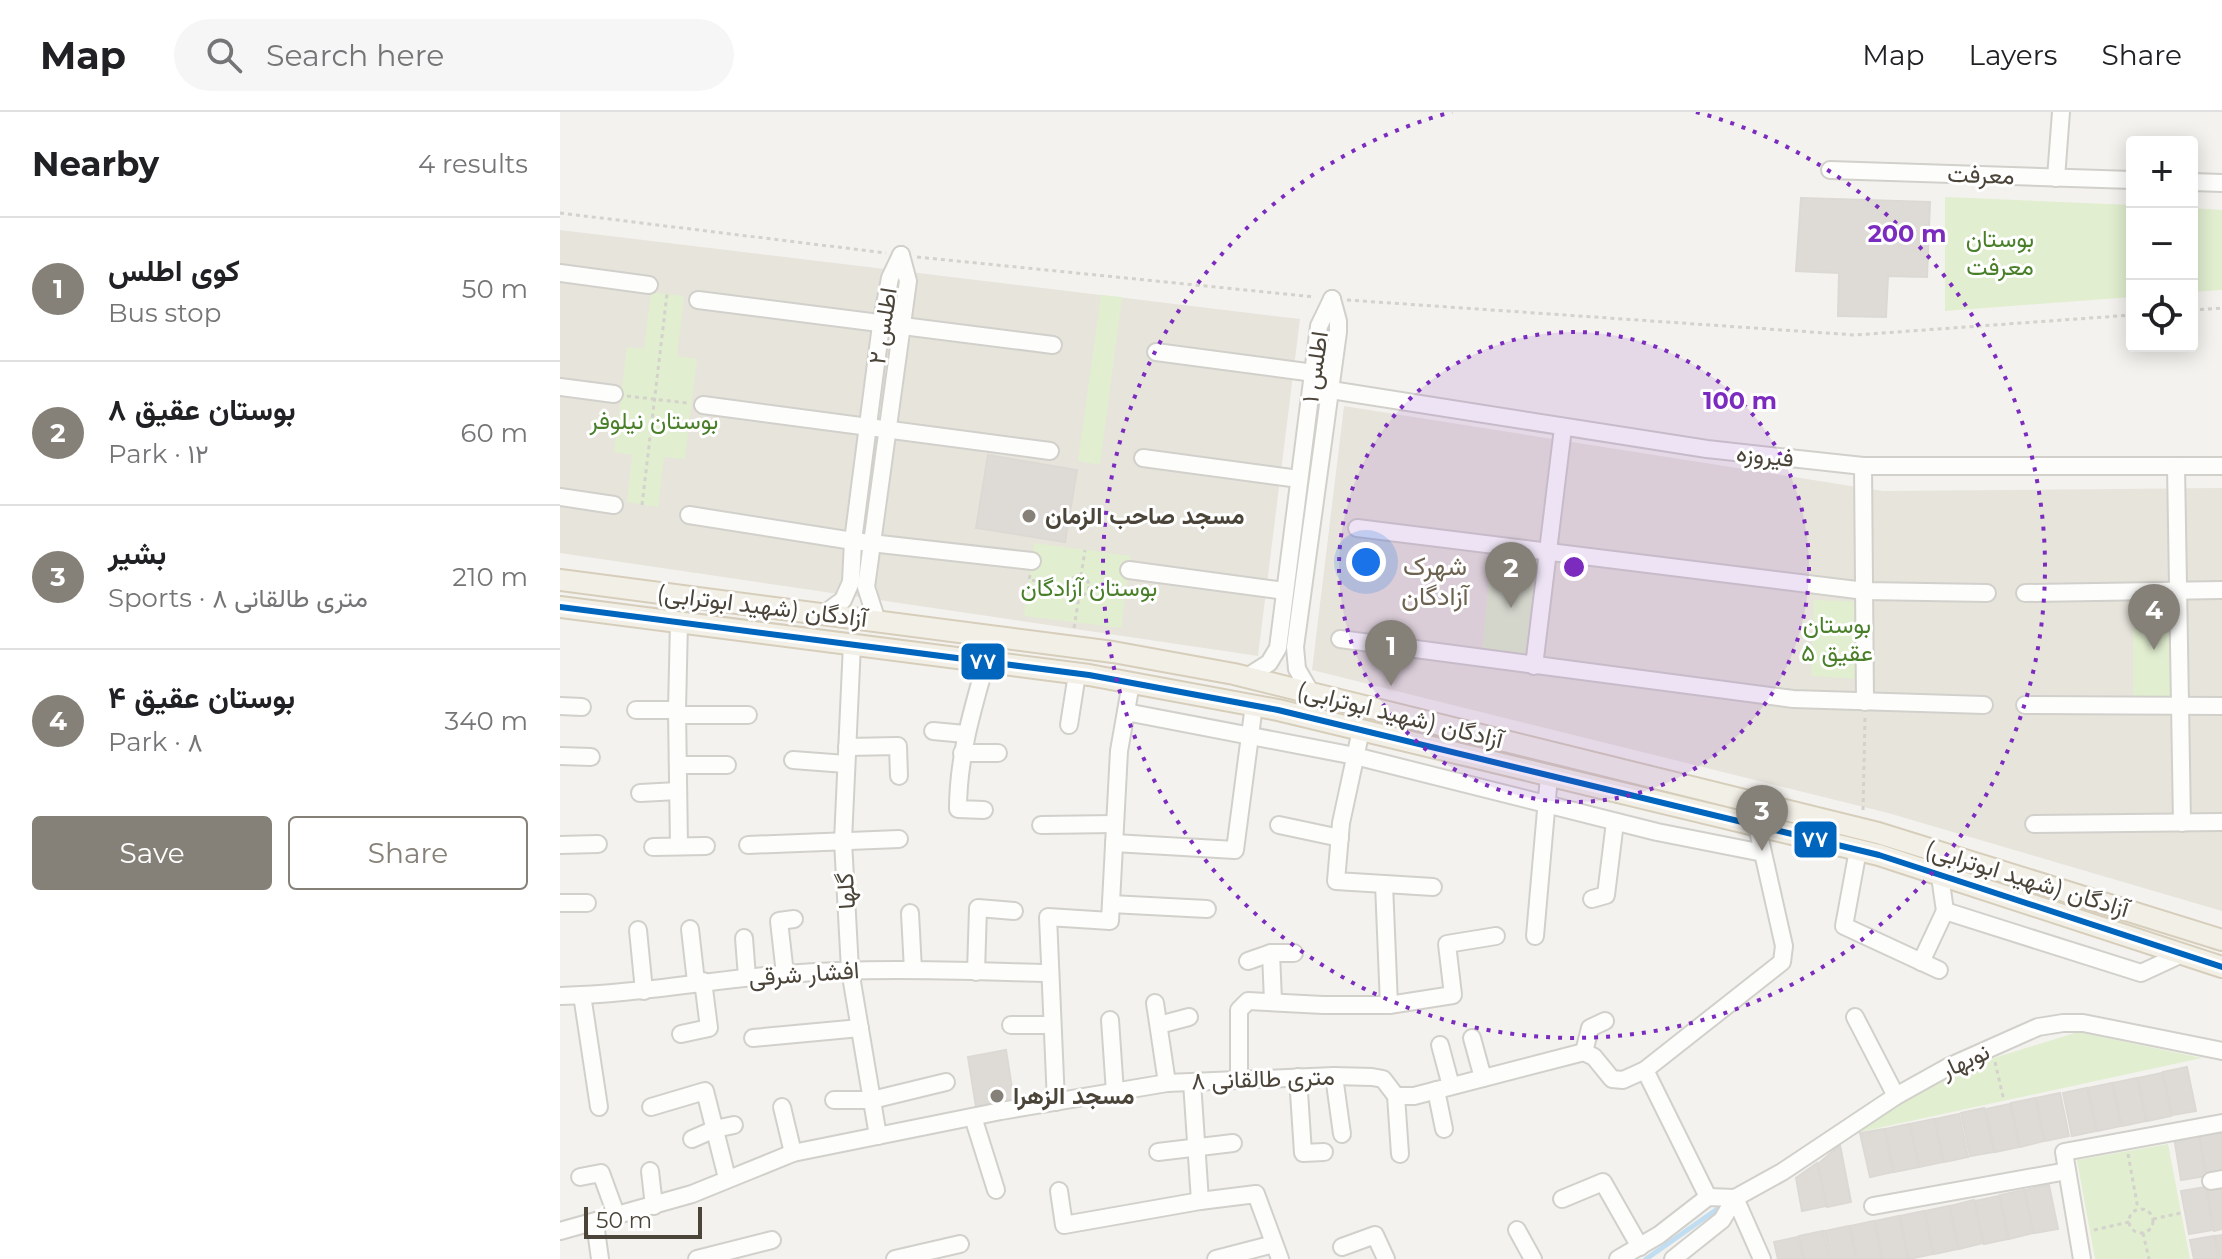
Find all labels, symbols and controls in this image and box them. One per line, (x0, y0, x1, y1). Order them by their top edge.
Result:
search box (174, 19, 734, 91)
text: Map (40, 32, 126, 79)
icon: search (202, 33, 246, 77)
text: Search here (266, 37, 444, 74)
text: Map (1862, 38, 1925, 72)
text: Layers (1969, 38, 2058, 72)
text: Share (2102, 38, 2182, 72)
map controls (2126, 136, 2198, 352)
button: + (2126, 136, 2198, 208)
text: Nearby (32, 143, 159, 185)
text: 4 results (418, 148, 528, 180)
street label: معرفت (1947, 159, 2015, 191)
button: − (2126, 208, 2198, 280)
text: 200 m (1868, 219, 1946, 248)
park label: بوستان معرفت (1966, 224, 2034, 282)
text: کوی اطلس (108, 252, 240, 289)
text: 1 (53, 273, 63, 305)
text: 50 m (462, 273, 528, 305)
button: locate (2126, 280, 2198, 352)
street label: اطلس ۲ (862, 285, 903, 366)
text: Bus stop (108, 297, 221, 329)
street label: اطلس ۱ (1295, 329, 1334, 404)
text: 100 m (1703, 386, 1777, 415)
text: بوستان عقیق ۸ (108, 391, 296, 428)
park label: بوستان نیلوفر (589, 406, 718, 436)
text: 2 (50, 417, 66, 449)
text: 60 m (461, 417, 528, 449)
text: Park · ۱۲ (108, 438, 209, 470)
street label: فیروزه (1735, 438, 1795, 474)
place label: مسجد صاحب الزمان (1045, 501, 1244, 531)
marker: مسجد صاحب الزمان (1020, 507, 1038, 525)
text: بشیر (108, 535, 166, 572)
your location (1346, 542, 1386, 582)
pin: 2 (1485, 542, 1537, 608)
district label: شهرک آزادگان (1401, 550, 1471, 612)
centre of rings (1560, 553, 1588, 581)
text: 3 (50, 561, 66, 593)
text: 210 m (452, 561, 528, 593)
park label: بوستان آزادگان (1021, 573, 1157, 603)
street label: آزادگان (شهید ابوترابی) (655, 578, 871, 634)
text: Sports · ۸ متری طالقانی (108, 582, 368, 614)
pin: 4 (2128, 584, 2180, 650)
park label: بوستان عقیق ۵ (1801, 610, 1873, 667)
pin: 1 (1365, 620, 1417, 686)
line badge: ۷۷ (960, 642, 1006, 681)
text: ۷۷ (970, 648, 996, 675)
street label: آزادگان (شهید ابوترابی) (1294, 675, 1509, 756)
text: بوستان عقیق ۴ (108, 679, 295, 716)
text: 4 (49, 705, 67, 737)
text: 340 m (445, 705, 528, 737)
text: Park · ۸ (108, 726, 203, 758)
pin: 3 (1736, 785, 1788, 851)
button: Save (32, 816, 272, 890)
button: Share (288, 816, 528, 890)
line badge: ۷۷ (1793, 820, 1838, 859)
text: ۷۷ (1802, 826, 1828, 853)
street label: آزادگان (شهید ابوترابی) (1921, 834, 2135, 925)
street label: گلها (830, 872, 862, 910)
street label: افشار شرقی (748, 955, 860, 993)
street label: نوبهار (1935, 1037, 1994, 1086)
street label: ۸ متری طالقانی (1191, 1062, 1335, 1096)
place label: مسجد الزهرا (1013, 1081, 1135, 1111)
marker: مسجد الزهرا (988, 1087, 1006, 1105)
scale bar (584, 1203, 702, 1239)
text: 50 m (596, 1207, 652, 1234)

